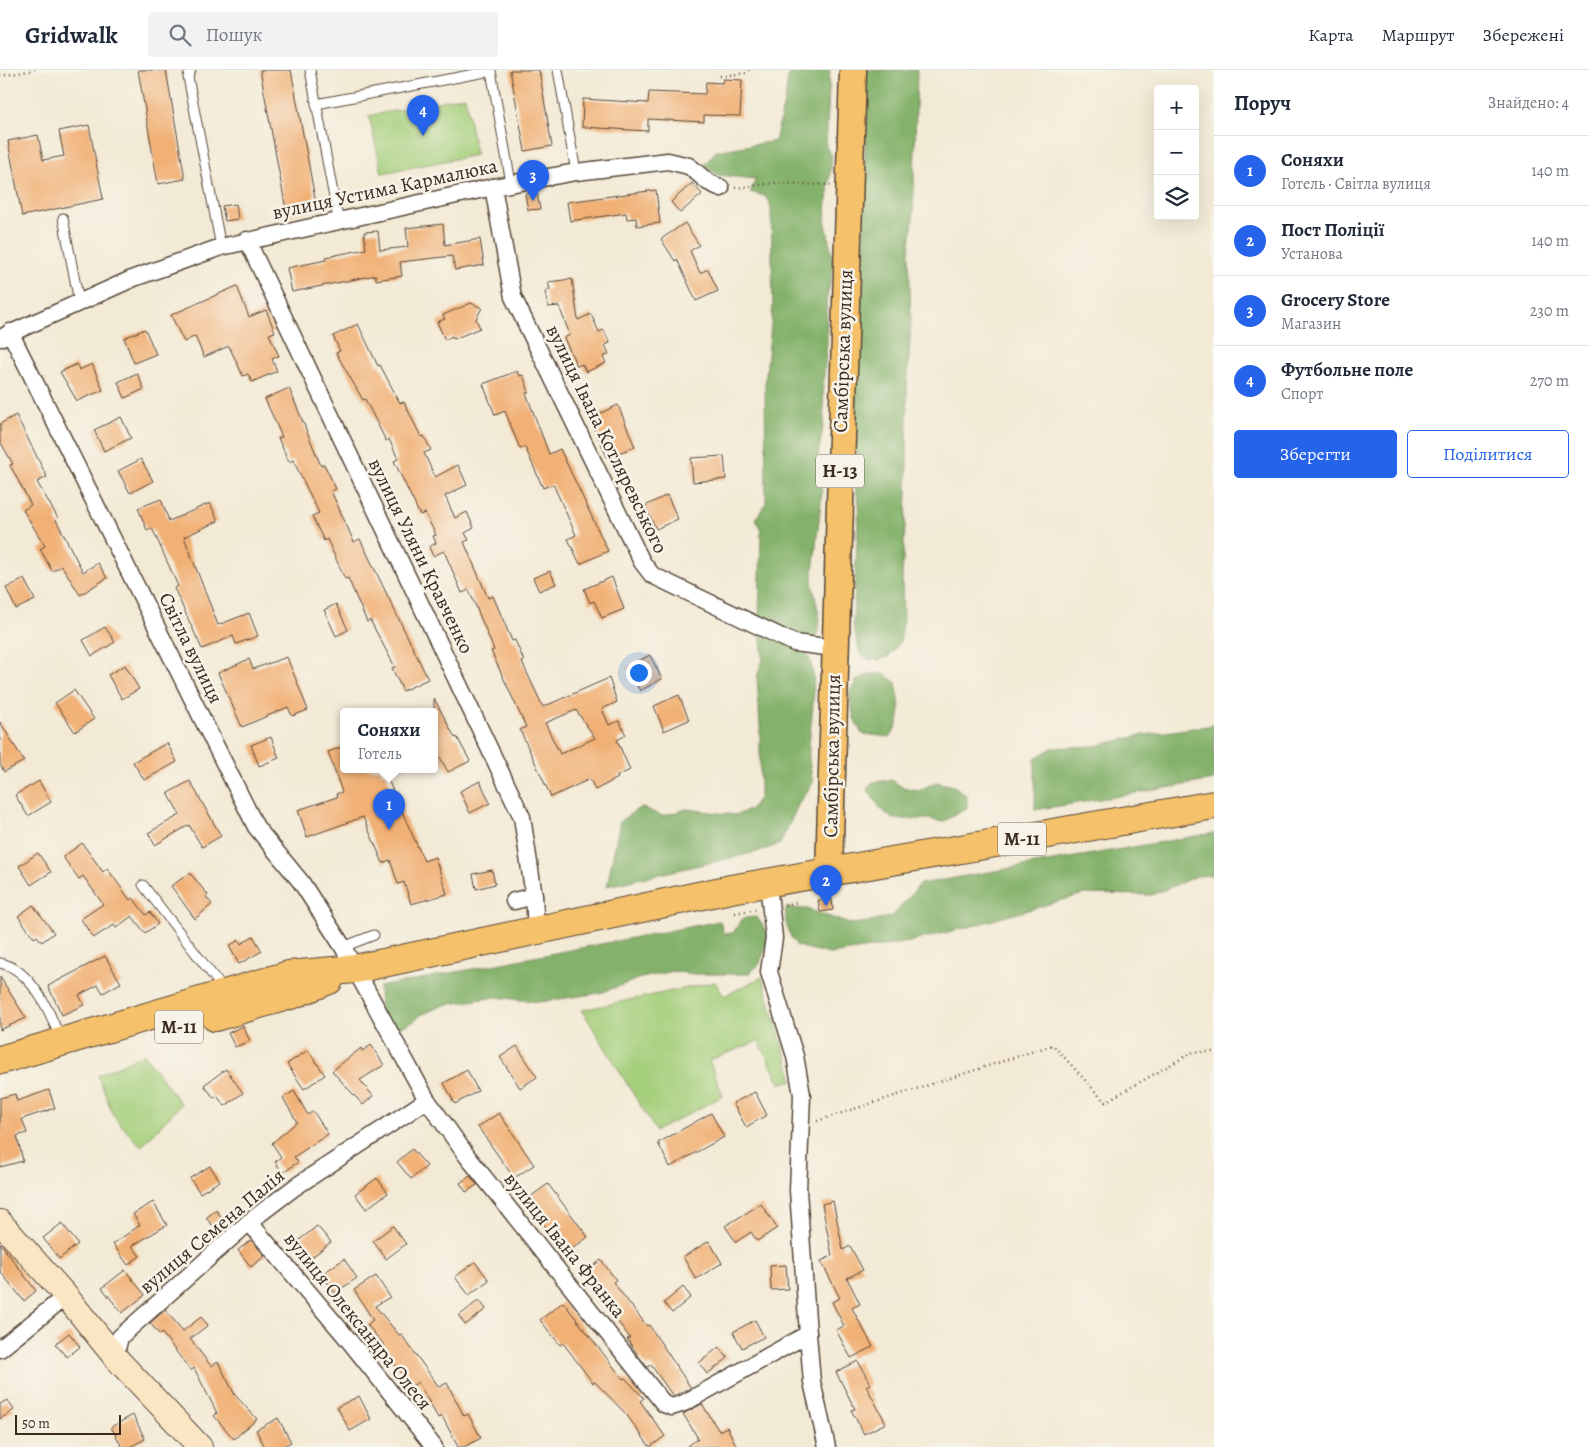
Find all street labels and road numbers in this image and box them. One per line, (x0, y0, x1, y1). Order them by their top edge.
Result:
street label: вулиця Устима Кармалюка (270, 152, 501, 226)
street label: Самбірська вулиця (827, 269, 859, 433)
street label: вулиця Івана Котляревського (540, 320, 674, 558)
street label: вулиця Уляни Кравченко (362, 454, 480, 658)
road number: Н-13 (816, 454, 864, 488)
street label: Світла вулиця (153, 588, 229, 708)
street label: Самбірська вулиця (817, 674, 847, 838)
road number: М-11 (998, 822, 1046, 856)
road number: М-11 (155, 1010, 203, 1044)
street label: вулиця Семена Палія (134, 1162, 290, 1300)
street label: вулиця Івана Франка (498, 1166, 633, 1324)
street label: вулиця Олександра Олеся (278, 1226, 438, 1416)

